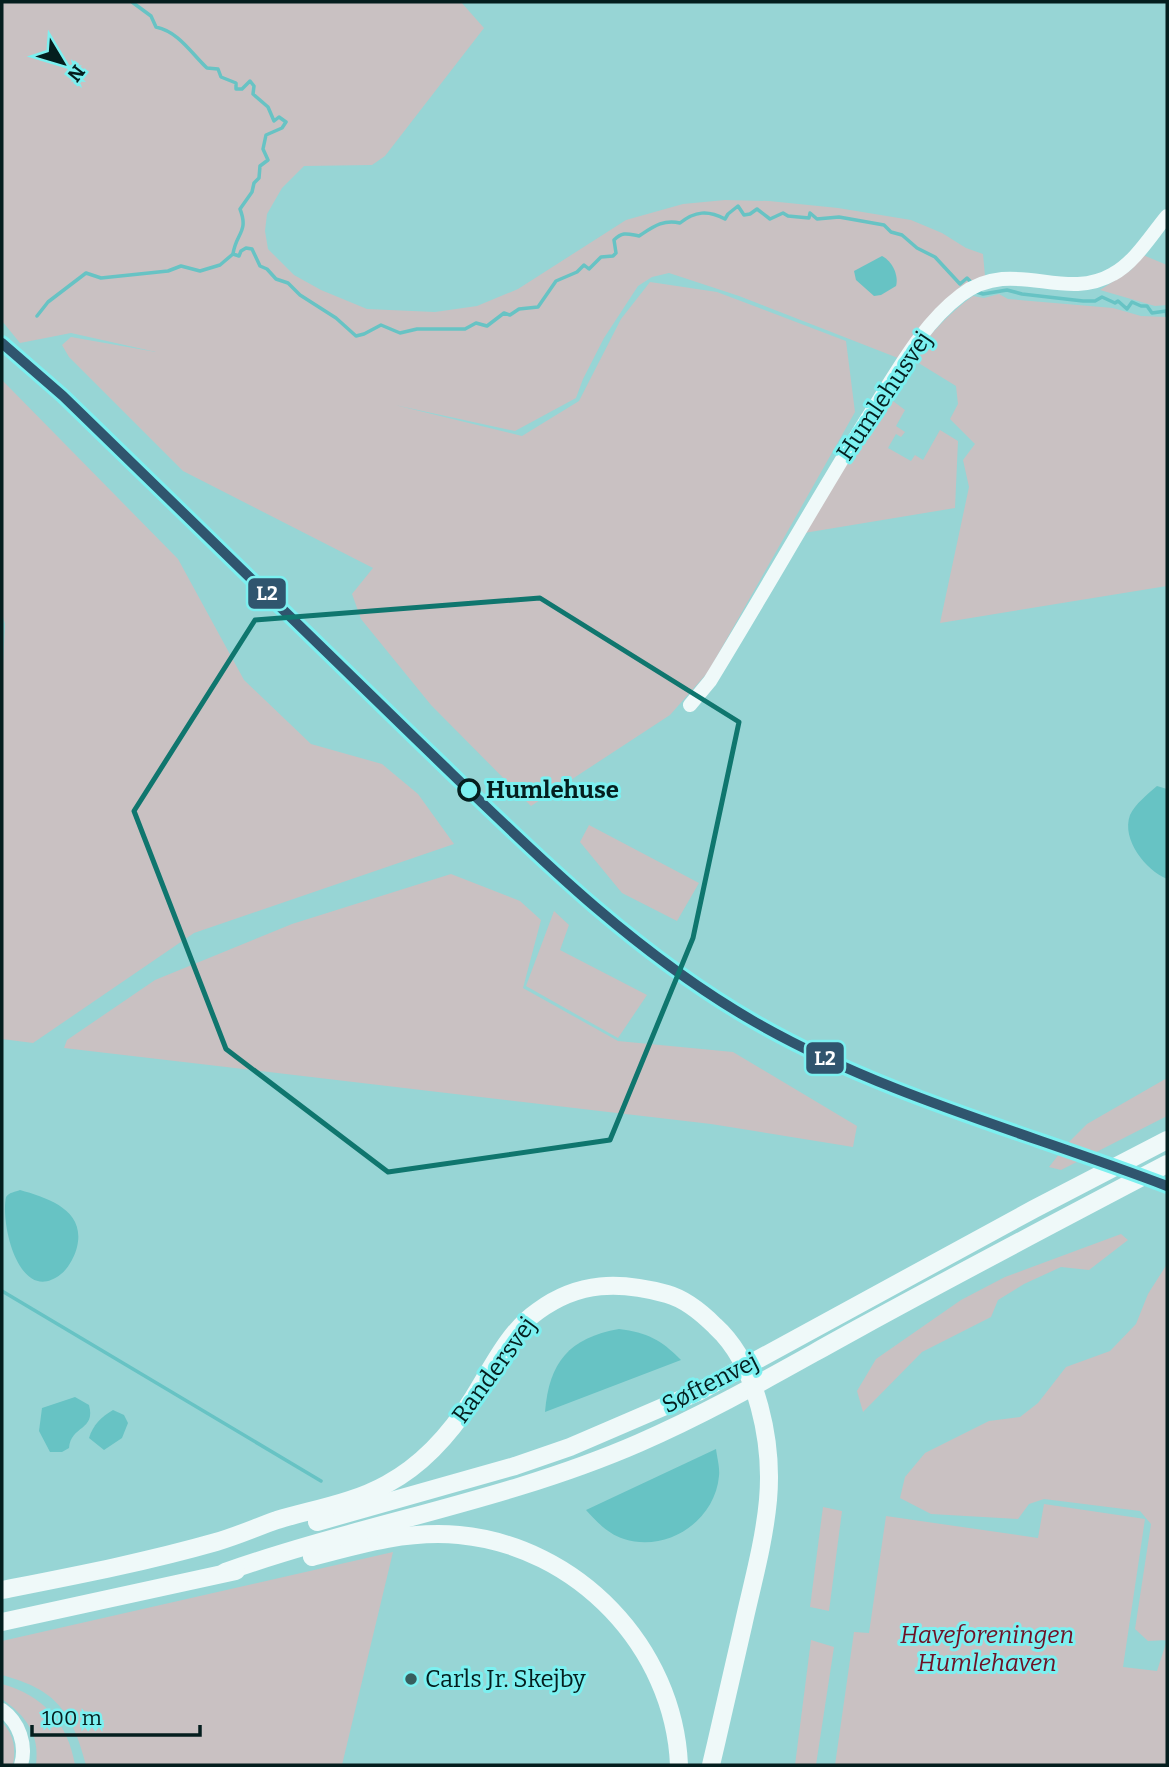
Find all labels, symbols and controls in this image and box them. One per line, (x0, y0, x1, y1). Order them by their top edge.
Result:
north arrow (28, 28, 98, 98)
text: N (62, 60, 90, 86)
street label: Humlehusvej (831, 326, 937, 466)
line badge: L2 (247, 577, 287, 610)
text: L2 (256, 582, 278, 605)
place label: Humlehuse (486, 776, 619, 804)
marker: Humlehuse (458, 779, 480, 801)
line badge: L2 (805, 1041, 845, 1075)
text: L2 (814, 1047, 836, 1070)
street label: Randersvej (446, 1312, 542, 1428)
street label: Søftenvej (657, 1347, 763, 1419)
park label: Haveforeningen Humlehaven (900, 1621, 1074, 1677)
place label: Carls Jr. Skejby (425, 1665, 586, 1693)
marker: Carls Jr. Skejby (403, 1671, 419, 1687)
scale bar (32, 1694, 200, 1738)
text: 100 m (42, 1705, 102, 1731)

